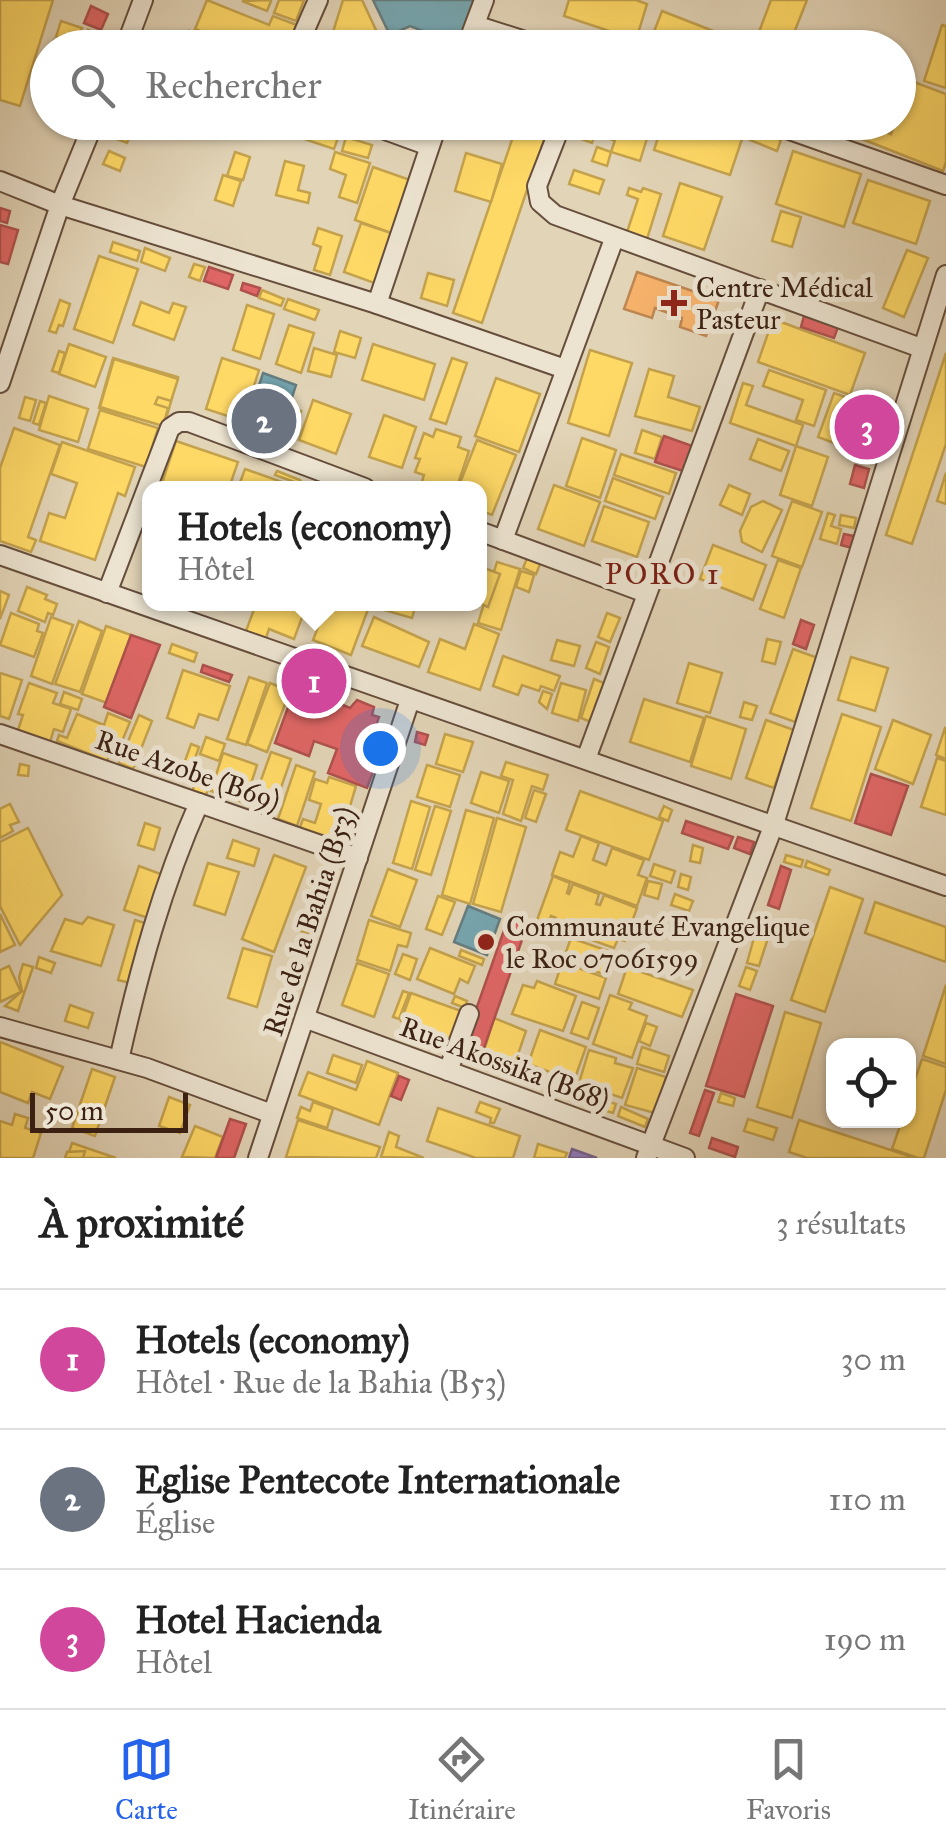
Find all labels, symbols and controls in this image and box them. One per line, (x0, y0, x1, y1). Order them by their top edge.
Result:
search box (30, 30, 916, 140)
icon: search (65, 58, 120, 113)
text: Rechercher (145, 62, 321, 108)
place label: Centre Médical Pasteur (696, 270, 873, 337)
marker: Centre Médical Pasteur (661, 290, 687, 316)
pin: 2 (232, 384, 296, 458)
pin: 3 (834, 390, 900, 464)
popup (142, 481, 487, 611)
text: Hotels (economy) (177, 504, 452, 550)
text: Hôtel (177, 550, 254, 589)
district label: PORO 1 (605, 556, 721, 592)
pin: 1 (282, 644, 346, 718)
street label: Rue Azobe (B69) (91, 722, 285, 818)
your location (355, 723, 406, 774)
street label: Rue de la Bahia (B53) (255, 802, 363, 1040)
place label: Communauté Evangelique le Roc 07061599 (506, 909, 810, 976)
marker: Communauté Evangelique le Roc 07061599 (475, 931, 497, 953)
street label: Rue Akossika (B68) (395, 1009, 615, 1117)
map controls (826, 1038, 916, 1128)
button: locate (826, 1038, 916, 1128)
scale bar (30, 1088, 188, 1132)
text: 50 m (45, 1093, 104, 1128)
text: À proximité (40, 1197, 244, 1249)
text: 3 résultats (776, 1204, 906, 1243)
text: Hotels (economy) (135, 1317, 410, 1363)
text: 1 (66, 1340, 79, 1379)
text: 30 m (841, 1340, 906, 1379)
text: Hôtel · Rue de la Bahia (B53) (135, 1363, 506, 1402)
text: Eglise Pentecote Internationale (135, 1457, 620, 1503)
text: 2 (65, 1480, 80, 1519)
text: 110 m (828, 1480, 906, 1519)
text: Église (135, 1503, 215, 1542)
text: Hotel Hacienda (135, 1597, 381, 1643)
text: 3 (66, 1620, 79, 1659)
text: 190 m (824, 1620, 906, 1659)
text: Hôtel (135, 1643, 212, 1682)
tab: Carte (115, 1732, 178, 1827)
tab: Itinéraire (408, 1732, 516, 1827)
tab: Favoris (746, 1732, 831, 1827)

